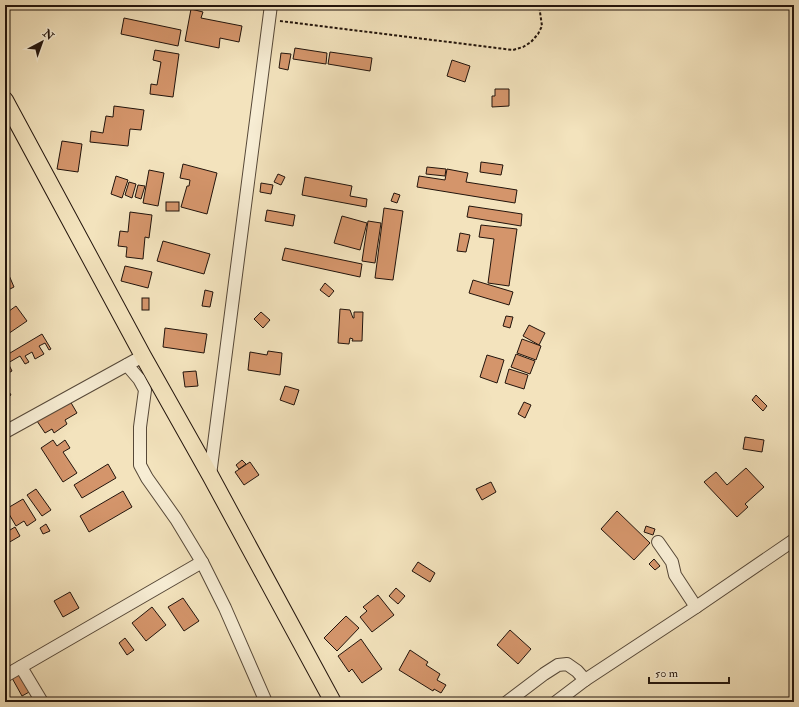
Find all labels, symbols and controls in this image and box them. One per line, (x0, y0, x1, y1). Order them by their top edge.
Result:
north arrow (22, 22, 62, 62)
text: N (39, 26, 57, 44)
scale bar (649, 659, 729, 685)
text: 50 m (655, 666, 679, 681)

